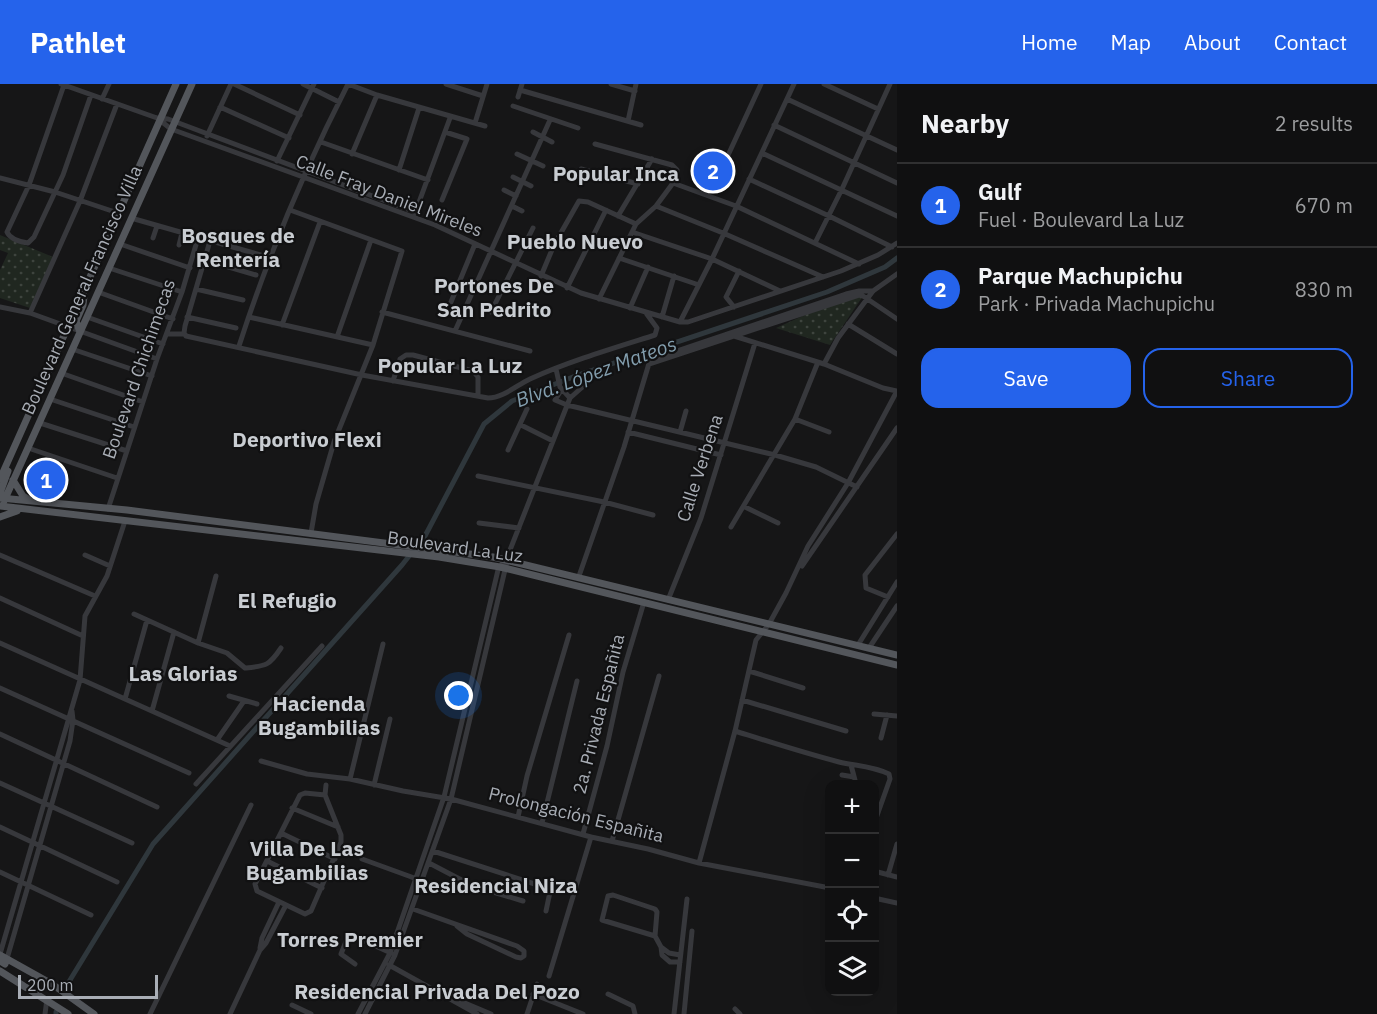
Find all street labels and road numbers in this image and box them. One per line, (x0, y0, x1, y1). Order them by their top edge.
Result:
street label: Calle Fray Daniel Mireles (293, 149, 486, 242)
street label: Boulevard General Francisco Villa (16, 161, 147, 418)
street label: Boulevard Chichimecas (97, 276, 180, 462)
street label: Calle Verbena (671, 411, 728, 525)
street label: Boulevard La Luz (386, 526, 524, 567)
street label: 2a. Privada Españita (567, 631, 630, 796)
street label: Prolongación Españita (486, 782, 666, 847)

